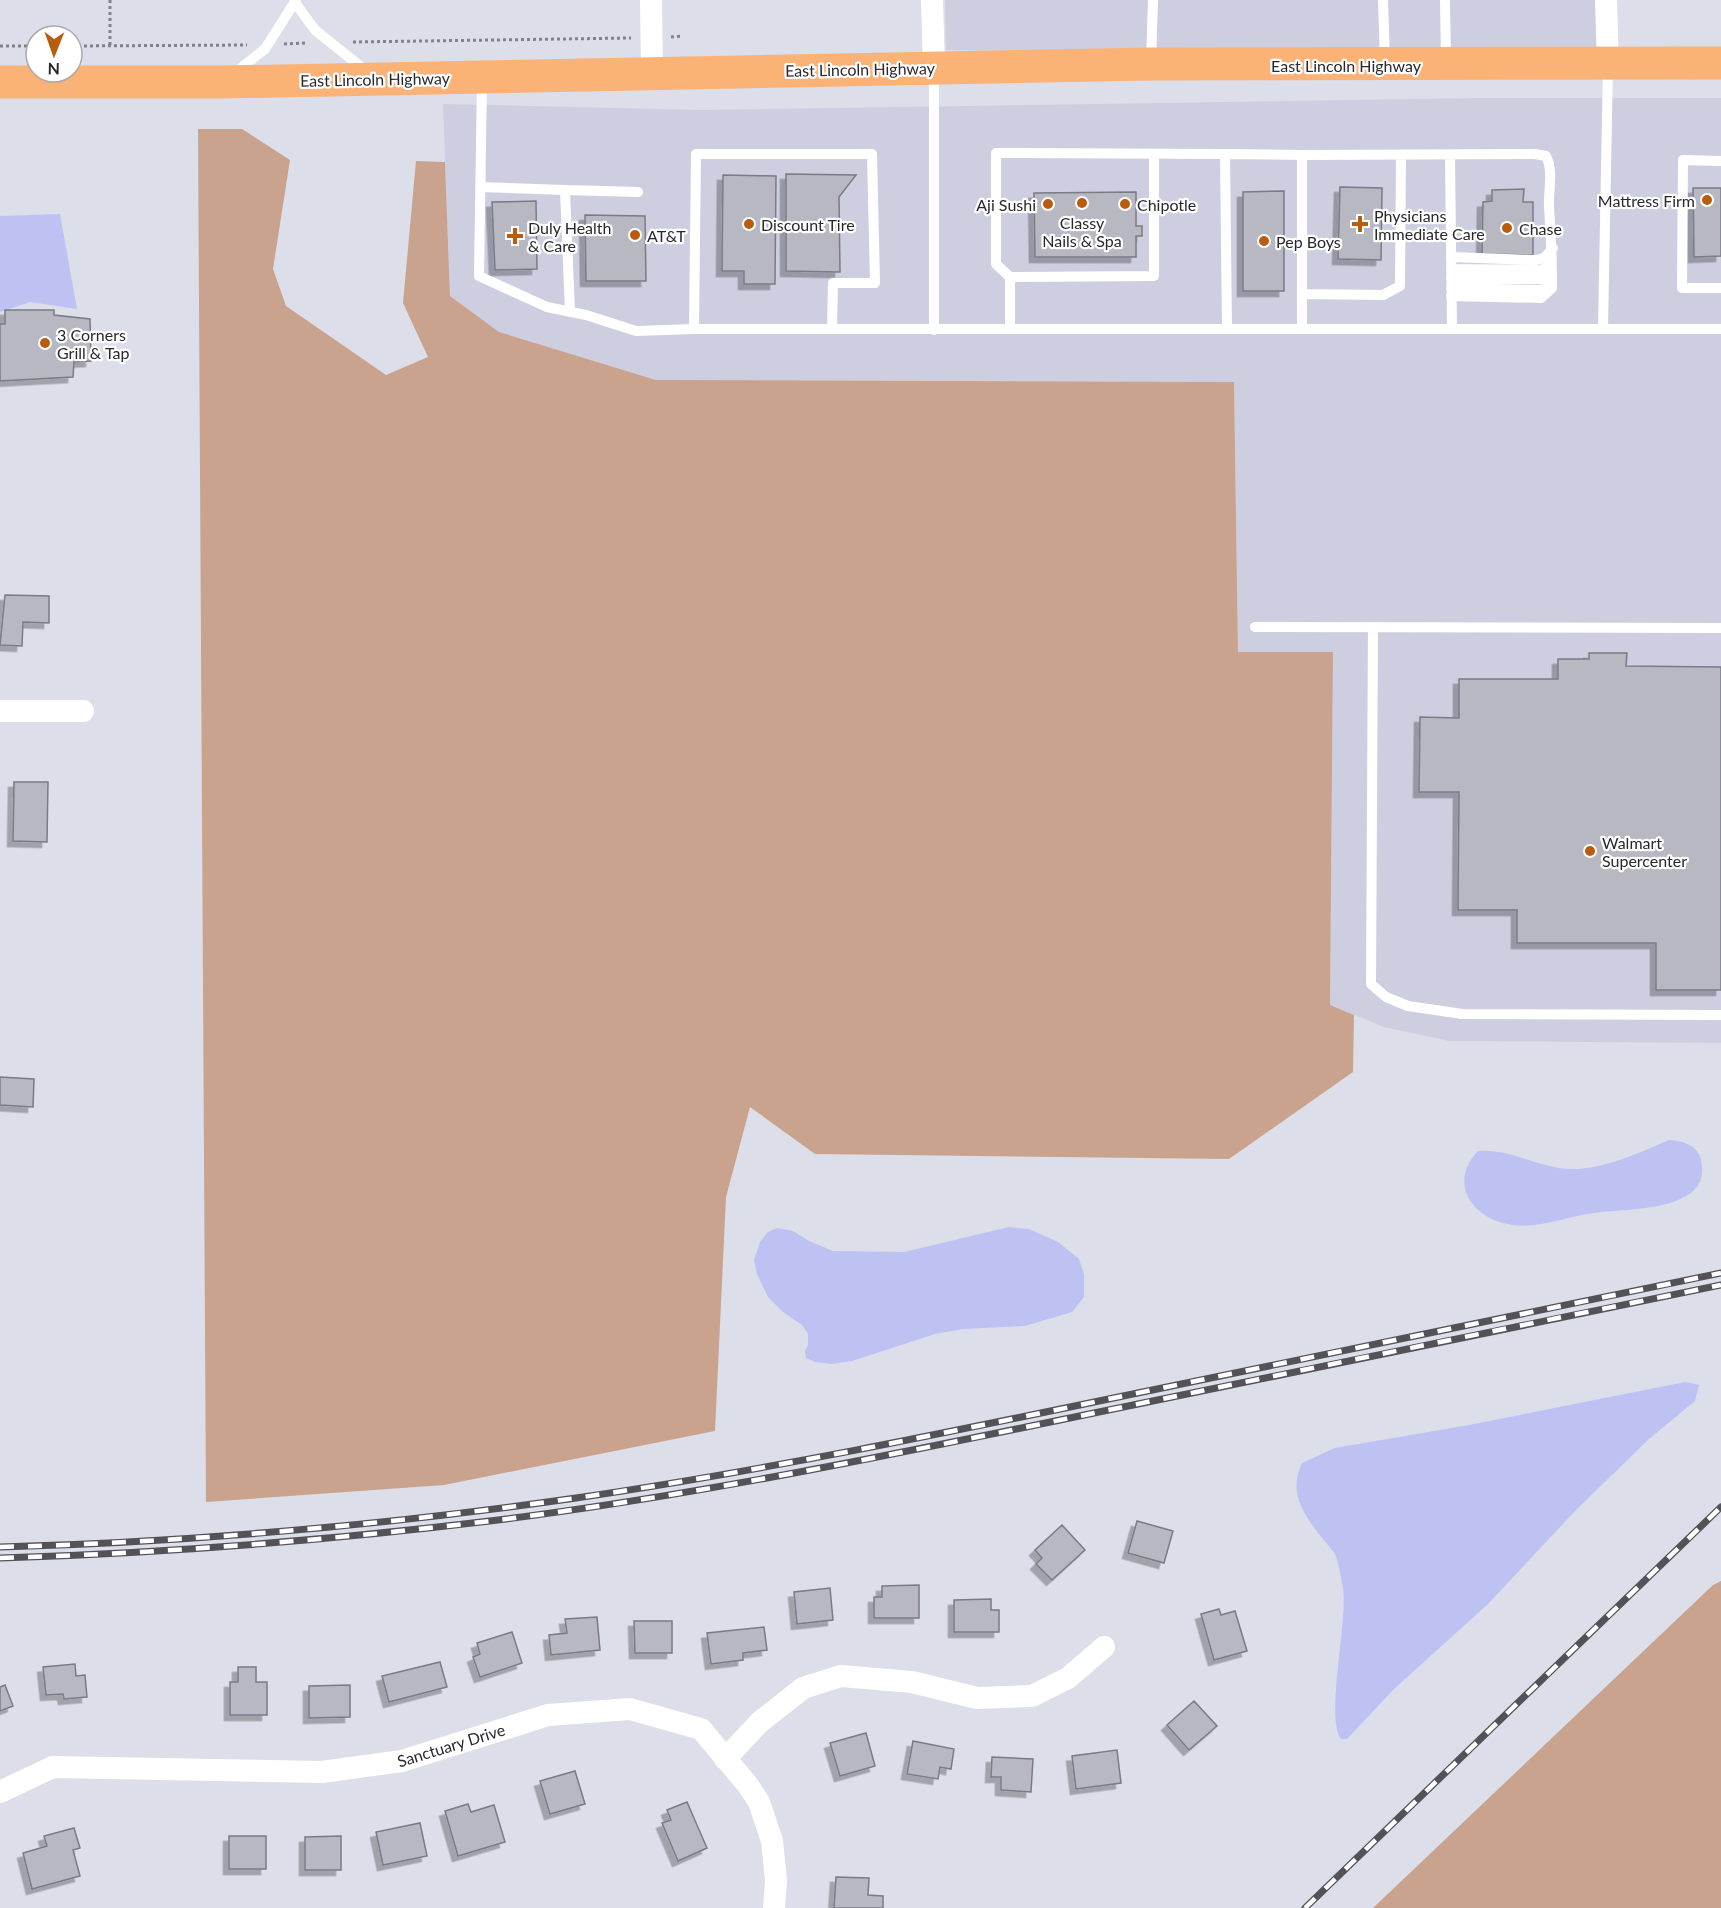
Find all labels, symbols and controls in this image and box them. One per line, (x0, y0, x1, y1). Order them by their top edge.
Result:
north arrow (24, 24, 84, 84)
street label: East Lincoln Highway (1271, 56, 1422, 75)
street label: East Lincoln Highway (785, 58, 936, 80)
text: N (47, 60, 60, 79)
street label: East Lincoln Highway (300, 68, 451, 90)
place label: Mattress Firm (1598, 191, 1695, 210)
marker: Mattress Firm (1700, 193, 1714, 207)
place label: Aji Sushi (976, 195, 1036, 214)
place label: Chipotle (1137, 195, 1196, 214)
marker: Classy Nails & Spa (1075, 196, 1089, 210)
marker: Aji Sushi (1041, 197, 1055, 211)
marker: Chipotle (1118, 197, 1132, 211)
place label: Physicians Immediate Care (1374, 206, 1485, 243)
place label: Classy Nails & Spa (1042, 213, 1122, 250)
place label: Discount Tire (761, 215, 855, 234)
marker: Physicians Immediate Care (1351, 215, 1369, 233)
marker: Discount Tire (742, 217, 756, 231)
place label: Duly Health & Care (528, 218, 612, 255)
place label: Chase (1519, 219, 1562, 238)
marker: Chase (1500, 221, 1514, 235)
place label: AT&T (647, 226, 686, 245)
marker: Duly Health & Care (506, 227, 524, 245)
marker: AT&T (628, 228, 642, 242)
place label: Pep Boys (1276, 232, 1341, 251)
marker: Pep Boys (1257, 234, 1271, 248)
place label: 3 Corners Grill & Tap (57, 325, 129, 362)
marker: 3 Corners Grill & Tap (38, 336, 52, 350)
place label: Walmart Supercenter (1602, 833, 1687, 870)
marker: Walmart Supercenter (1583, 844, 1597, 858)
street label: Sanctuary Drive (395, 1720, 507, 1770)

